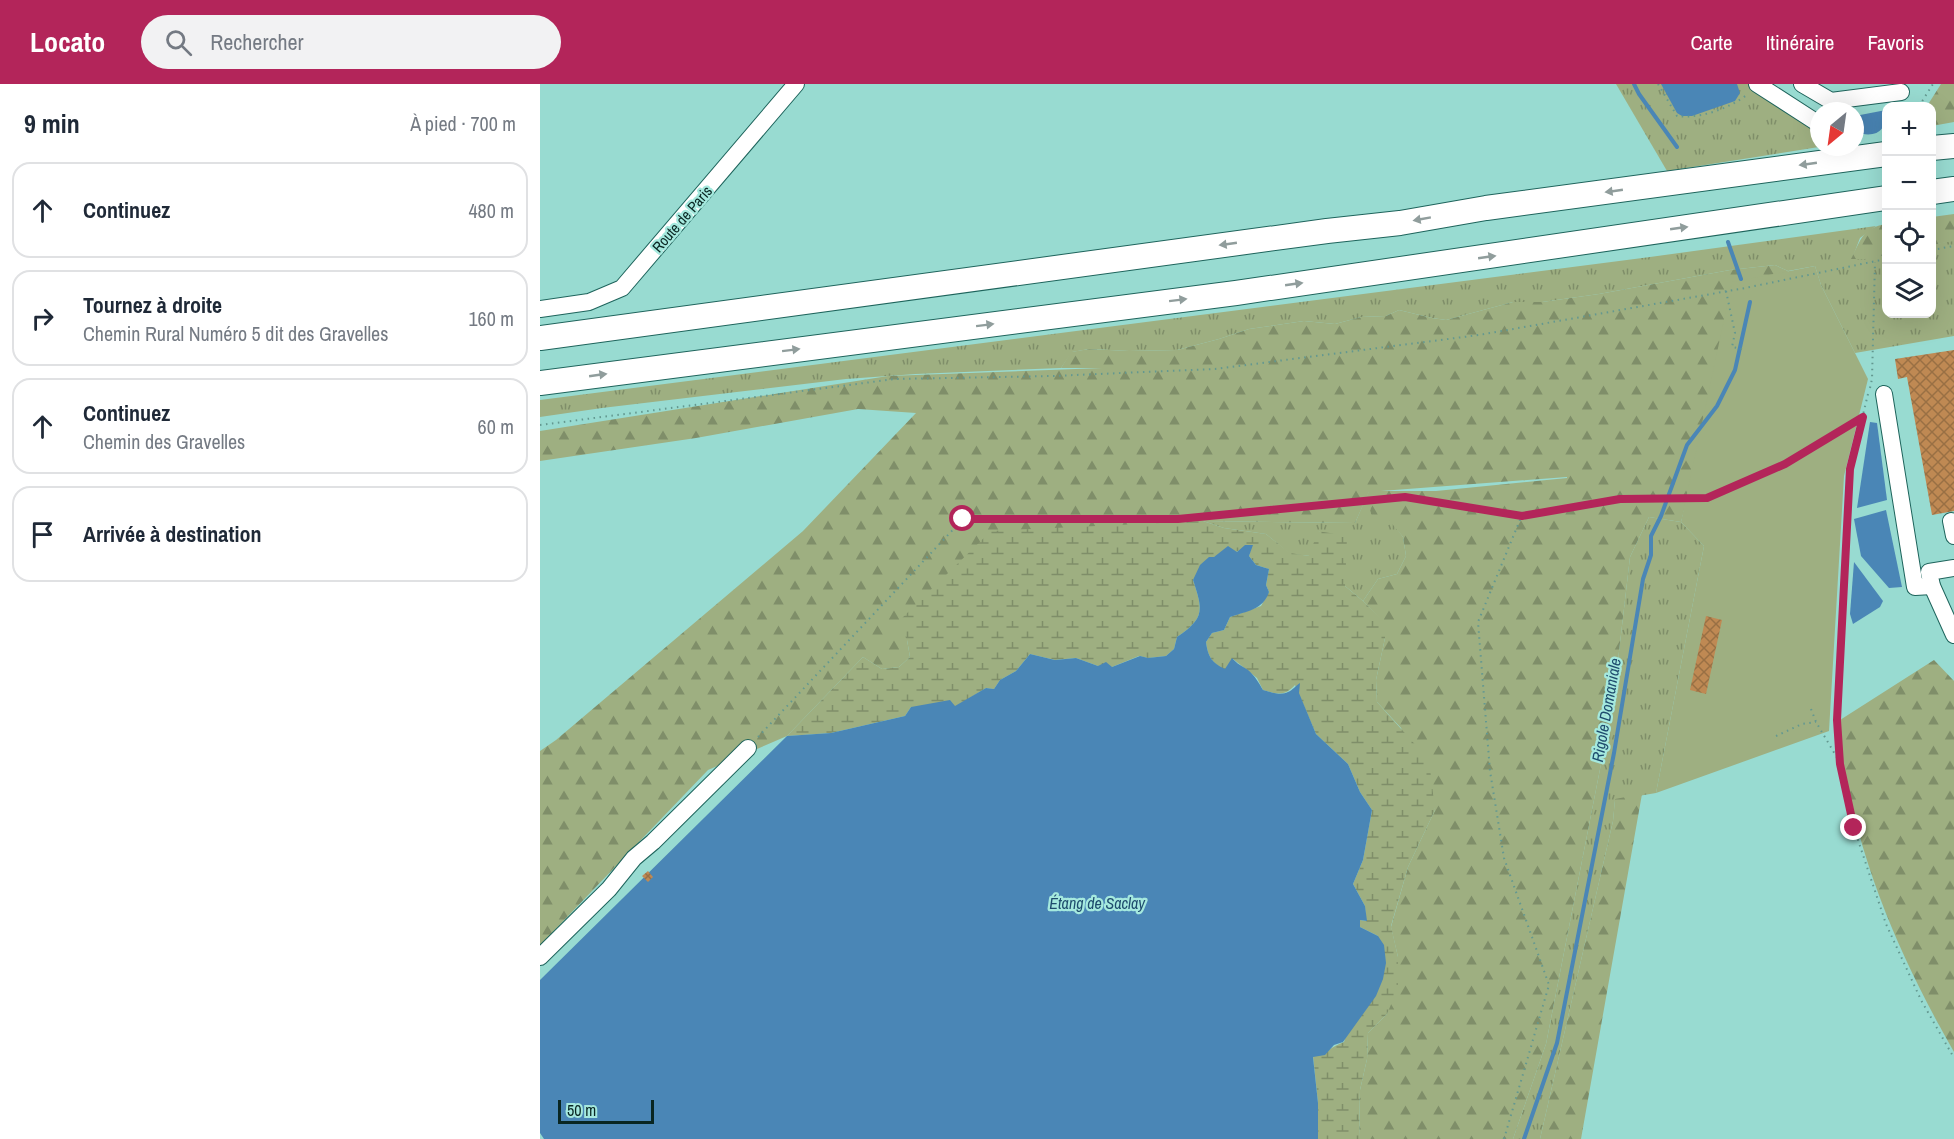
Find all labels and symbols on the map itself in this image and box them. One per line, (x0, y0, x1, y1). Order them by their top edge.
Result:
north arrow (1810, 102, 1864, 156)
one-way arrow (1798, 160, 1817, 169)
street label: Route de Paris (647, 181, 717, 257)
one-way arrow (1605, 186, 1624, 195)
one-way arrow (1412, 215, 1431, 224)
one-way arrow (1670, 224, 1689, 233)
one-way arrow (1219, 240, 1238, 249)
one-way arrow (1477, 252, 1496, 261)
one-way arrow (1284, 280, 1303, 289)
one-way arrow (1169, 295, 1188, 305)
one-way arrow (975, 320, 994, 330)
one-way arrow (782, 345, 801, 355)
one-way arrow (589, 371, 608, 380)
route start (949, 505, 975, 531)
water label: Rigole Domaniale (1586, 656, 1626, 764)
route end (1840, 814, 1866, 840)
water label: Étang de Saclay (1049, 892, 1146, 914)
scale bar (558, 1097, 654, 1124)

